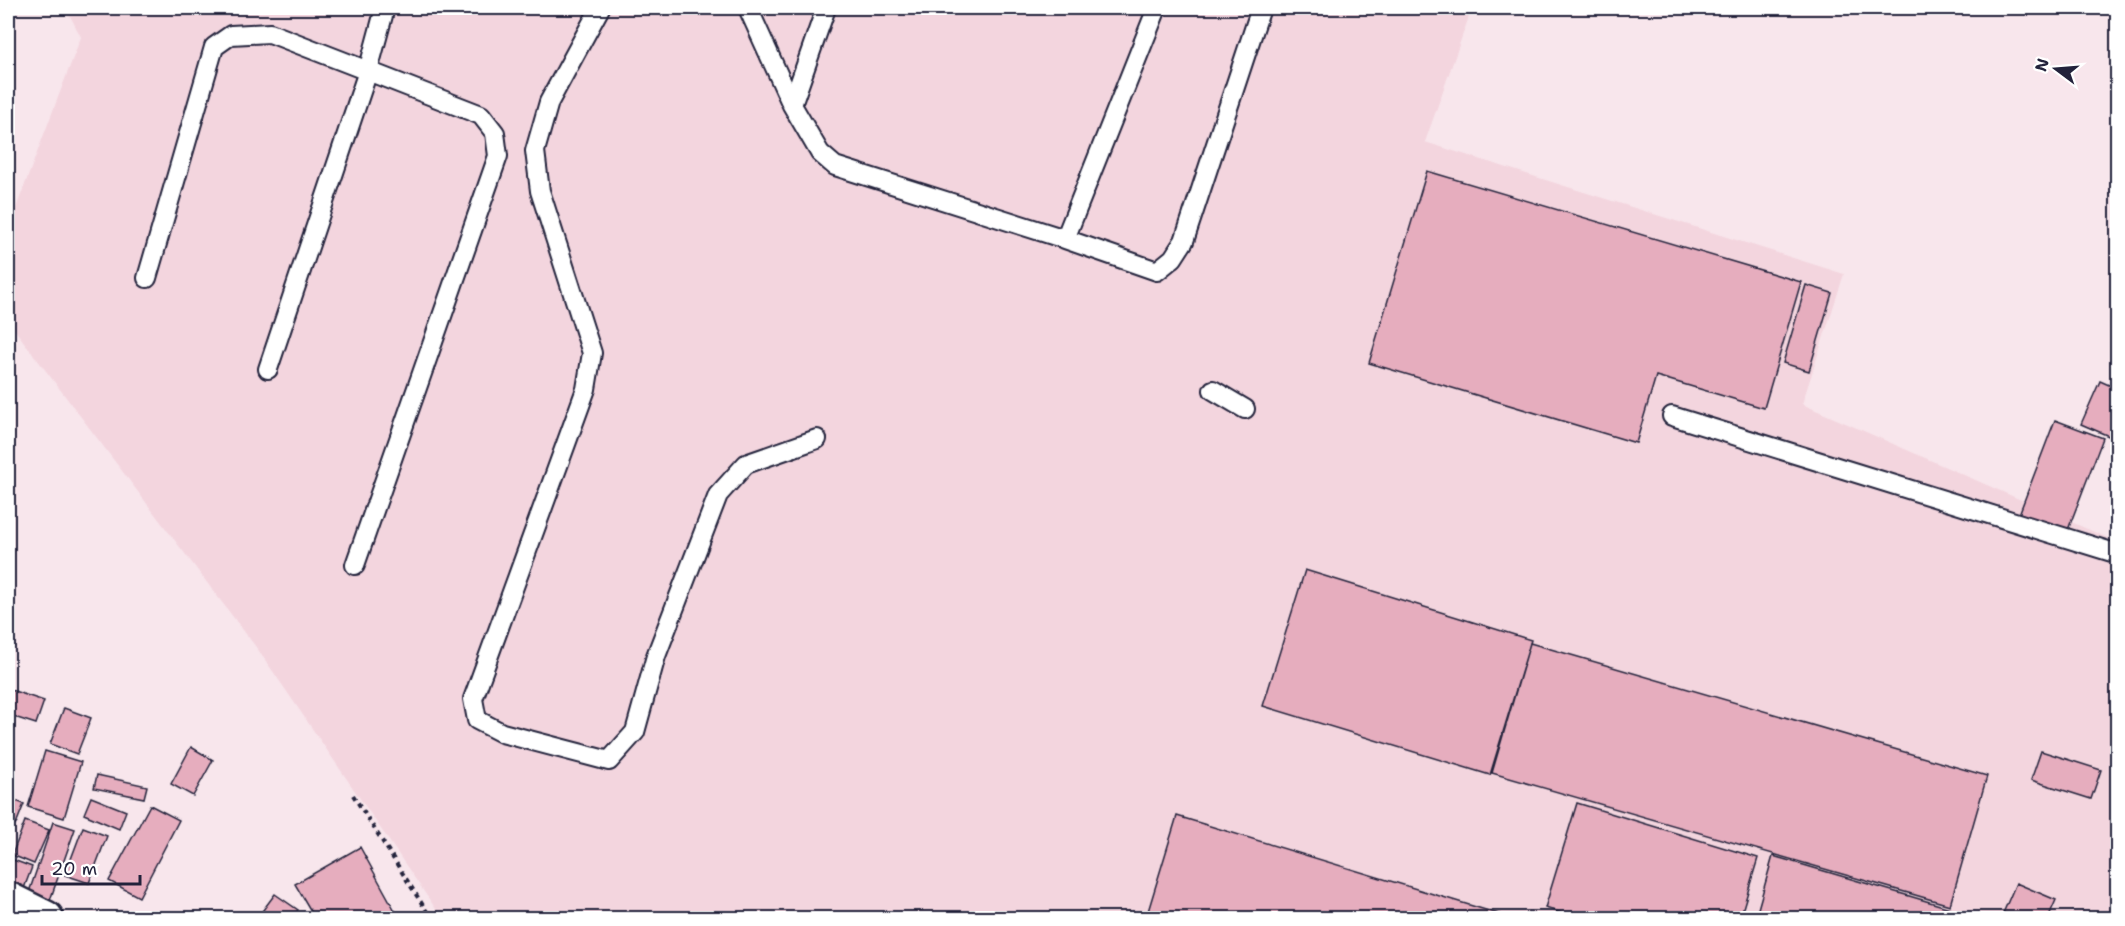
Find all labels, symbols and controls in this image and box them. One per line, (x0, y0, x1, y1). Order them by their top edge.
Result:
north arrow (2026, 39, 2086, 99)
text: N (2030, 56, 2054, 74)
scale bar (42, 848, 140, 886)
text: 20 m (51, 857, 97, 881)

